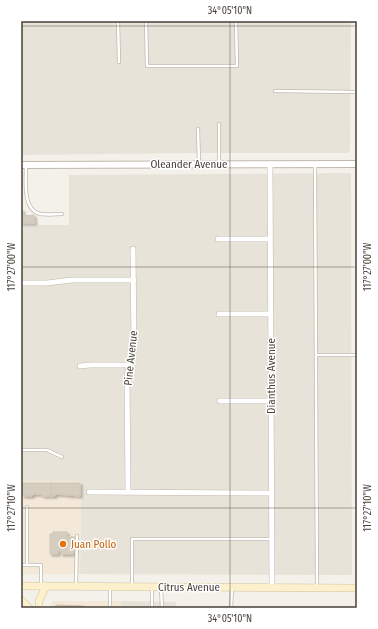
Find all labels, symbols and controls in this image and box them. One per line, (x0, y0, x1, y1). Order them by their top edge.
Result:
text: 34°05'10"N (208, 5, 252, 17)
street label: Oleander Avenue (150, 158, 228, 171)
text: 117°27'00"W (6, 242, 18, 291)
text: 117°27'00"W (362, 242, 374, 291)
street label: Pine Avenue (122, 330, 140, 386)
street label: Dianthus Avenue (265, 338, 278, 414)
text: 117°27'10"W (6, 484, 18, 532)
text: 117°27'10"W (362, 484, 374, 532)
place label: Juan Pollo (71, 538, 116, 551)
marker: Juan Pollo (58, 539, 68, 549)
street label: Citrus Avenue (158, 581, 220, 594)
text: 34°05'10"N (208, 613, 252, 625)

